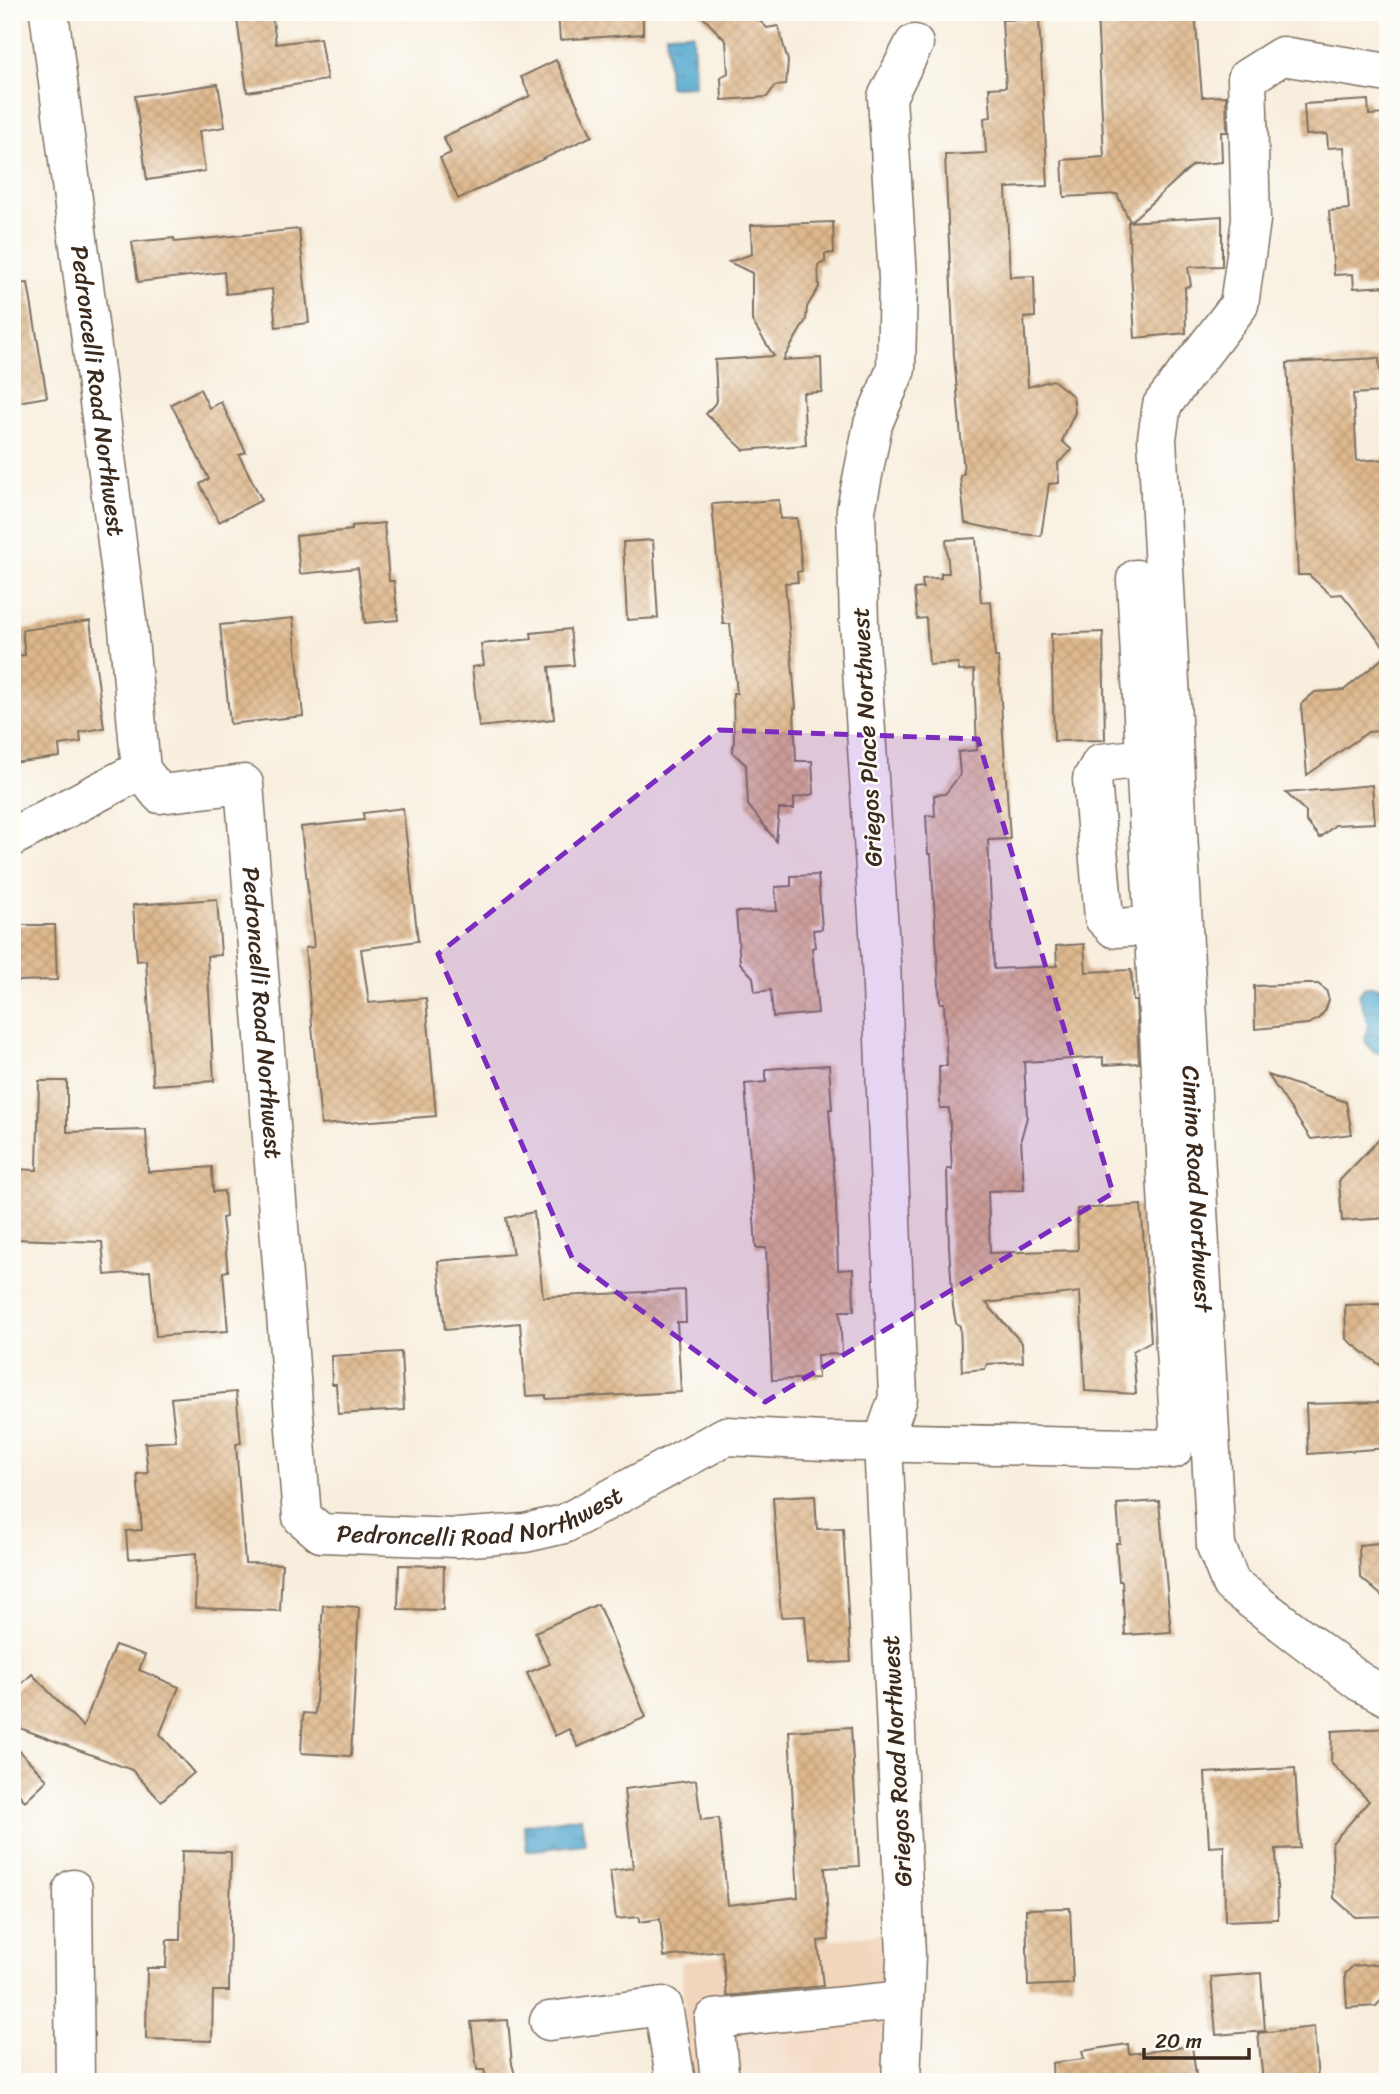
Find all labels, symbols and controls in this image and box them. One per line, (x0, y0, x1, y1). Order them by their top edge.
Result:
street label: Pedroncelli Road Northwest (58, 243, 137, 539)
street label: Griegos Place Northwest (839, 606, 895, 868)
street label: Pedroncelli Road Northwest (230, 865, 295, 1160)
street label: Cimino Road Northwest (1169, 1064, 1225, 1314)
street label: Pedroncelli Road Northwest (336, 1475, 631, 1559)
street label: Griegos Road Northwest (869, 1634, 925, 1888)
scale bar (1144, 2017, 1250, 2061)
text: 20 m (1155, 2022, 1202, 2060)

